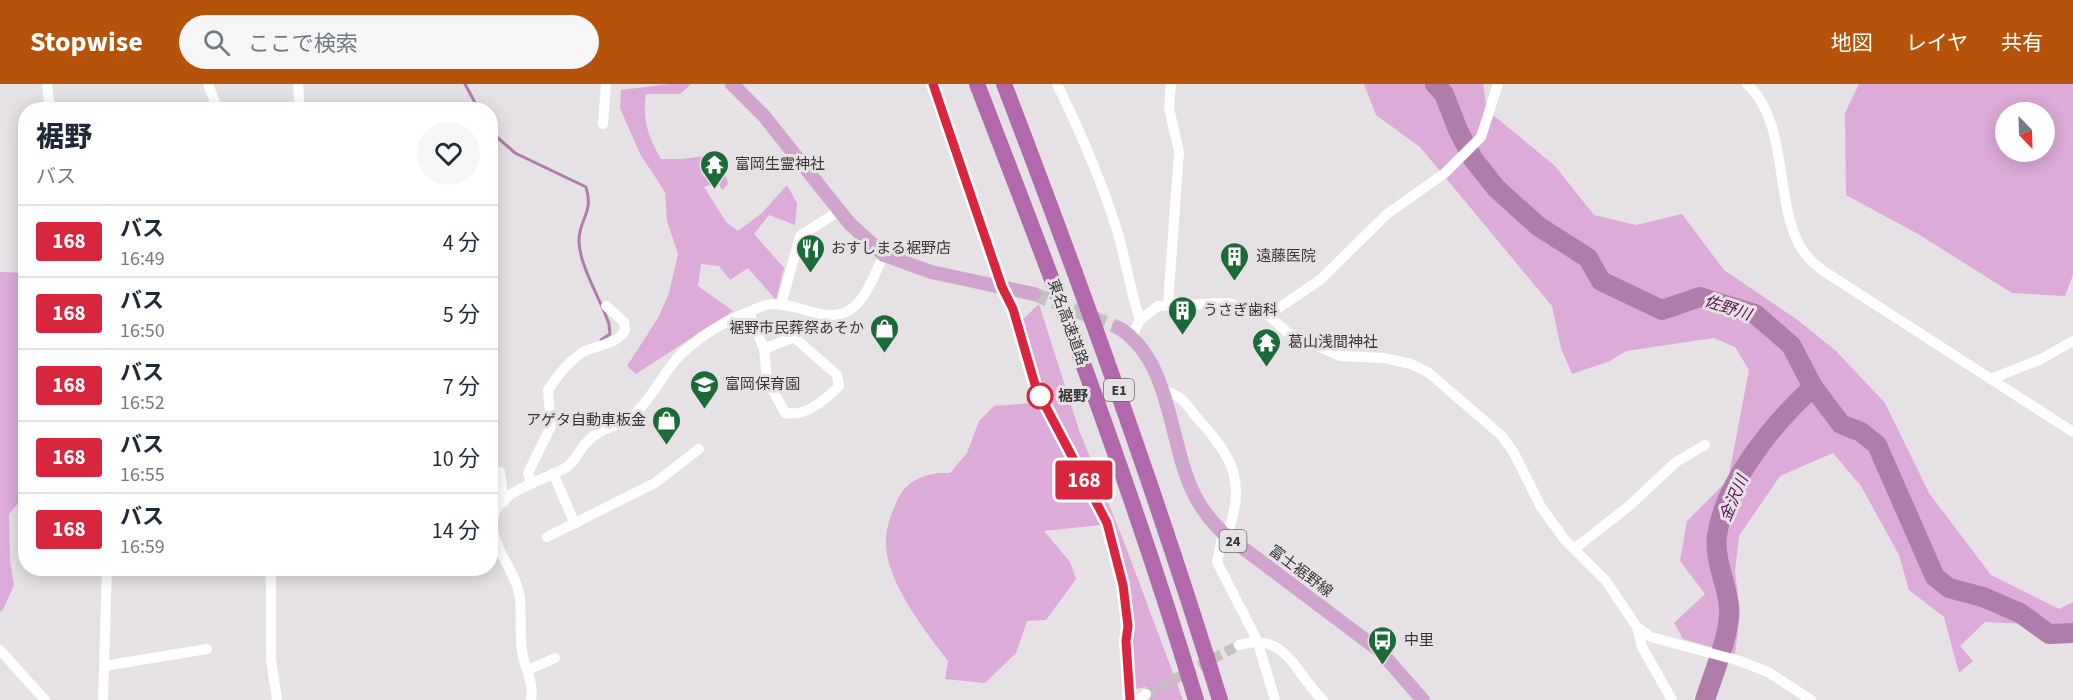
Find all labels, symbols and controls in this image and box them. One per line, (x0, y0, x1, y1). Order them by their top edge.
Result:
search box (179, 15, 599, 69)
text: Stopwise (30, 22, 143, 62)
icon: search (200, 26, 233, 59)
text: ここで検索 (248, 28, 358, 60)
text: 地図 (1831, 28, 1873, 58)
text: レイヤ (1906, 28, 1968, 58)
text: 共有 (2001, 28, 2043, 58)
north arrow (1995, 102, 2055, 162)
map controls (1995, 102, 2055, 162)
text: 裾野 (36, 117, 92, 157)
button: heart (417, 122, 480, 185)
temple icon: 富岡生霊神社 (698, 148, 730, 190)
place label: 富岡生霊神社 (735, 154, 825, 175)
text: バス (36, 163, 76, 191)
text: バス (120, 213, 164, 245)
text: 168 (52, 226, 86, 256)
text: 4 分 (443, 227, 480, 259)
restaurant icon: おすしまる裾野店 (794, 232, 826, 274)
place label: おすしまる裾野店 (831, 238, 951, 259)
building icon: 遠藤医院 (1219, 240, 1251, 282)
text: 16:49 (120, 245, 165, 273)
place label: 遠藤医院 (1256, 246, 1316, 267)
street label: 東名高速道路 (1042, 276, 1093, 368)
text: バス (120, 285, 164, 317)
water label: 佐野川 (1701, 290, 1756, 326)
building icon: うさぎ歯科 (1166, 294, 1198, 336)
text: 168 (52, 298, 86, 328)
text: 5 分 (443, 299, 480, 331)
place label: うさぎ歯科 (1203, 300, 1278, 321)
shop icon: 裾野市民葬祭あそか (869, 312, 901, 354)
text: 16:50 (120, 317, 165, 345)
place label: 裾野市民葬祭あそか (729, 318, 864, 339)
temple icon: 葛山浅間神社 (1251, 326, 1283, 368)
place label: 葛山浅間神社 (1288, 332, 1378, 353)
text: バス (120, 357, 164, 389)
school or university icon: 富岡保育園 (688, 368, 720, 410)
text: 168 (52, 370, 86, 400)
text: 7 分 (443, 371, 480, 403)
place label: 富岡保育園 (725, 374, 800, 395)
road number: E1 (1104, 379, 1134, 401)
marker: 裾野 (1027, 383, 1053, 409)
place label: 裾野 (1058, 386, 1088, 407)
text: 16:52 (120, 389, 165, 417)
shop icon: アゲタ自動車板金 (651, 404, 683, 446)
place label: アゲタ自動車板金 (526, 410, 646, 431)
text: バス (120, 429, 164, 461)
text: 168 (52, 442, 86, 472)
text: 10 分 (432, 443, 480, 475)
line badge: 168 (1050, 460, 1118, 500)
text: 16:55 (120, 461, 165, 489)
text: 168 (1067, 465, 1101, 495)
water label: 金沢川 (1714, 470, 1754, 525)
text: バス (120, 501, 164, 533)
text: 168 (52, 514, 86, 544)
text: 14 分 (432, 515, 480, 547)
road number: 24 (1220, 530, 1246, 552)
text: 16:59 (120, 533, 165, 561)
street label: 富士裾野線 (1264, 540, 1337, 602)
bus stop icon: 中里 (1367, 624, 1399, 666)
place label: 中里 (1404, 630, 1434, 651)

